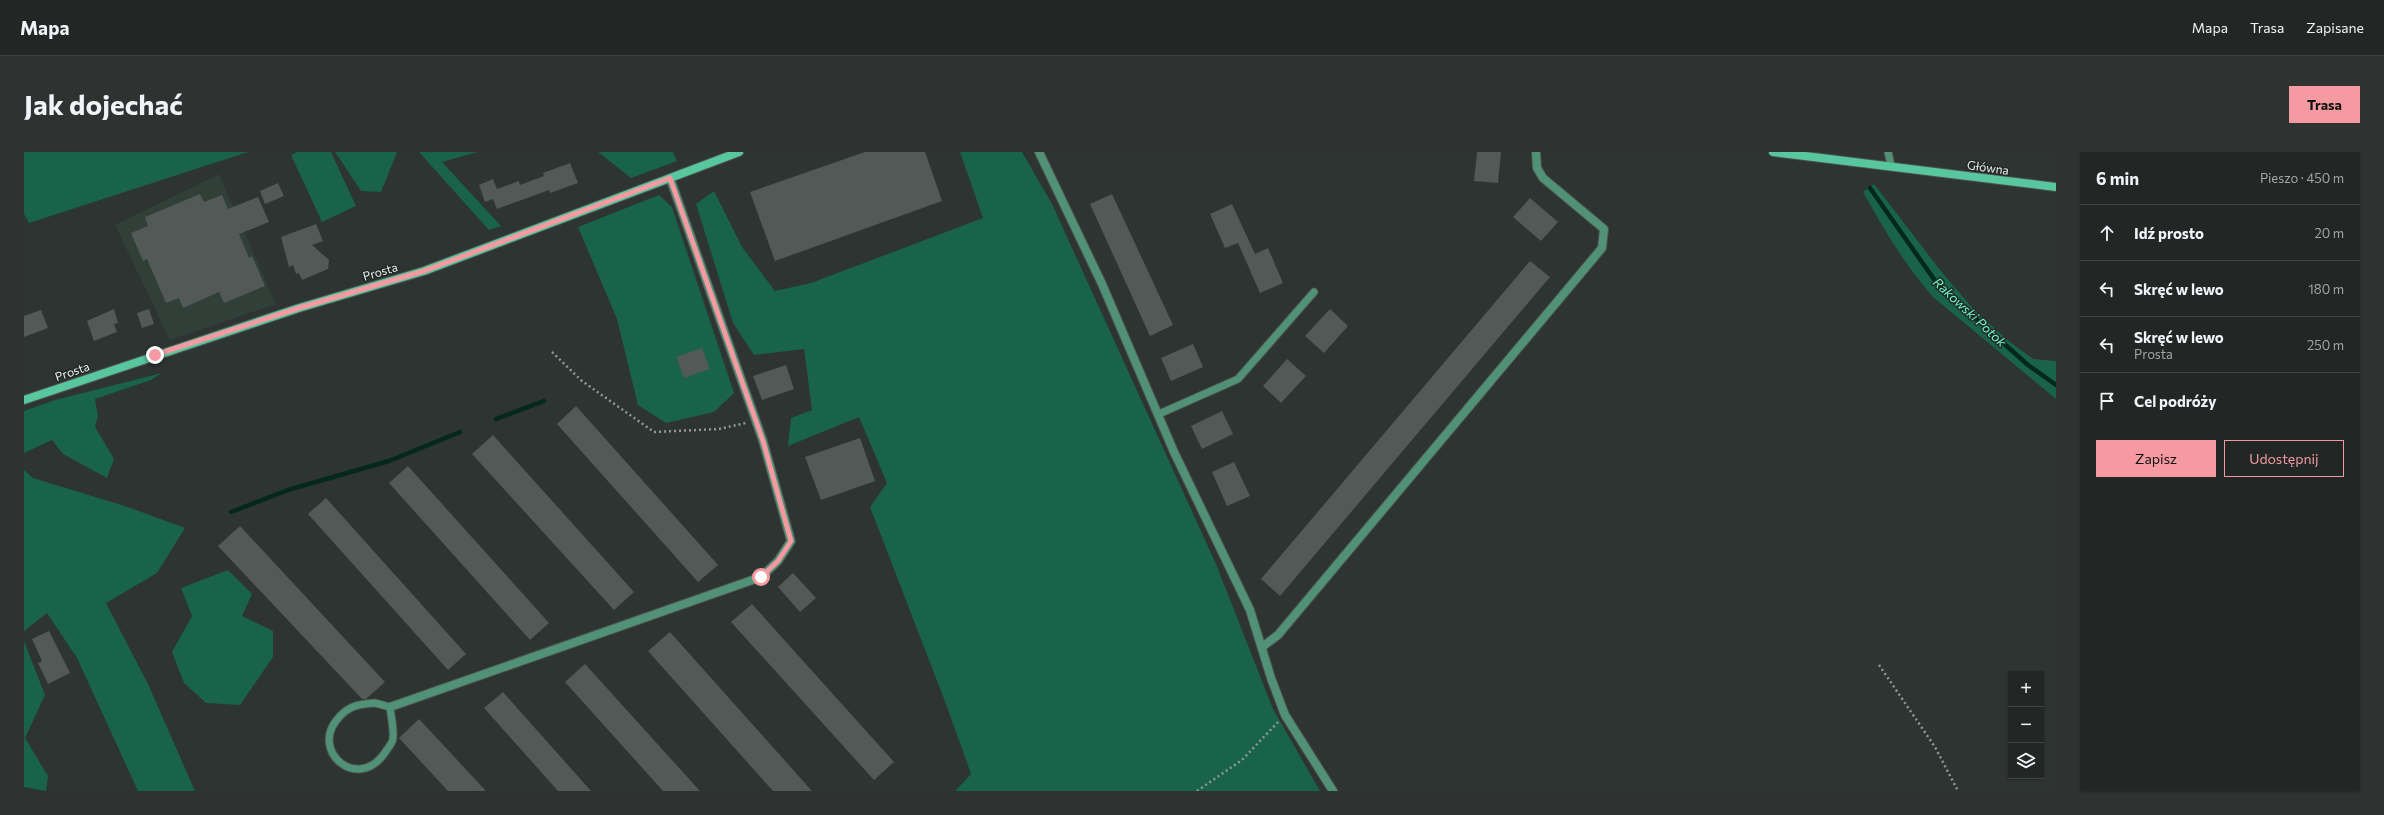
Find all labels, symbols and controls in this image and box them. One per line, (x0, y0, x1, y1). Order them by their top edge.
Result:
text: Mapa (20, 16, 69, 39)
text: Mapa (2192, 19, 2228, 36)
text: Trasa (2250, 19, 2284, 36)
text: Zapisane (2306, 19, 2364, 36)
button: Trasa (2289, 86, 2360, 123)
text: Jak dojechać (24, 87, 183, 121)
street label: Główna (1966, 157, 2010, 177)
text: 6 min (2096, 168, 2139, 189)
text: Pieszo · 450 m (2260, 170, 2344, 186)
icon: ahead (2096, 222, 2118, 244)
text: Idź prosto (2134, 224, 2204, 242)
text: 20 m (2315, 225, 2344, 241)
street label: Prosta (361, 259, 399, 283)
water label: Rakowski Potok (1930, 274, 2011, 351)
icon: left (2096, 278, 2118, 300)
text: Skręć w lewo (2134, 280, 2224, 298)
text: 180 m (2308, 281, 2344, 297)
text: Skręć w lewo (2134, 328, 2224, 346)
icon: left (2096, 334, 2118, 356)
text: 250 m (2307, 337, 2344, 353)
route end (146, 346, 164, 364)
text: Prosta (2134, 346, 2173, 362)
street label: Prosta (53, 359, 91, 383)
icon: arrive (2096, 390, 2118, 412)
text: Cel podróży (2134, 392, 2217, 410)
button: Zapisz (2096, 440, 2216, 477)
button: Udostępnij (2224, 440, 2344, 477)
route start (752, 568, 770, 586)
map controls (2008, 671, 2044, 779)
button: + (2008, 671, 2044, 707)
button: − (2008, 707, 2044, 743)
button: layers (2008, 743, 2044, 779)

